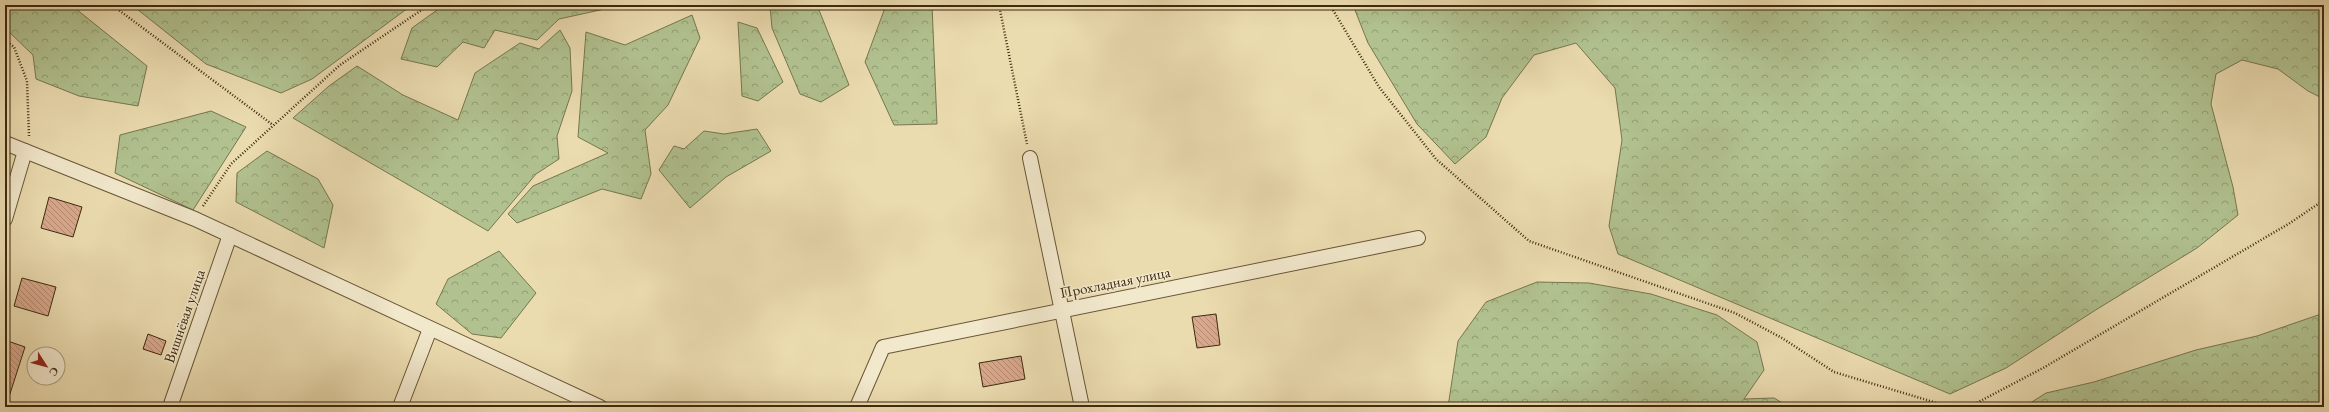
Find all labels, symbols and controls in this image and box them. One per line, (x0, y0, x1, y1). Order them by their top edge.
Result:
street label: Прохладная улица (1058, 262, 1172, 302)
street label: Вишнёвая улица (159, 267, 209, 365)
north arrow (26, 346, 66, 386)
text: С (46, 365, 62, 379)

